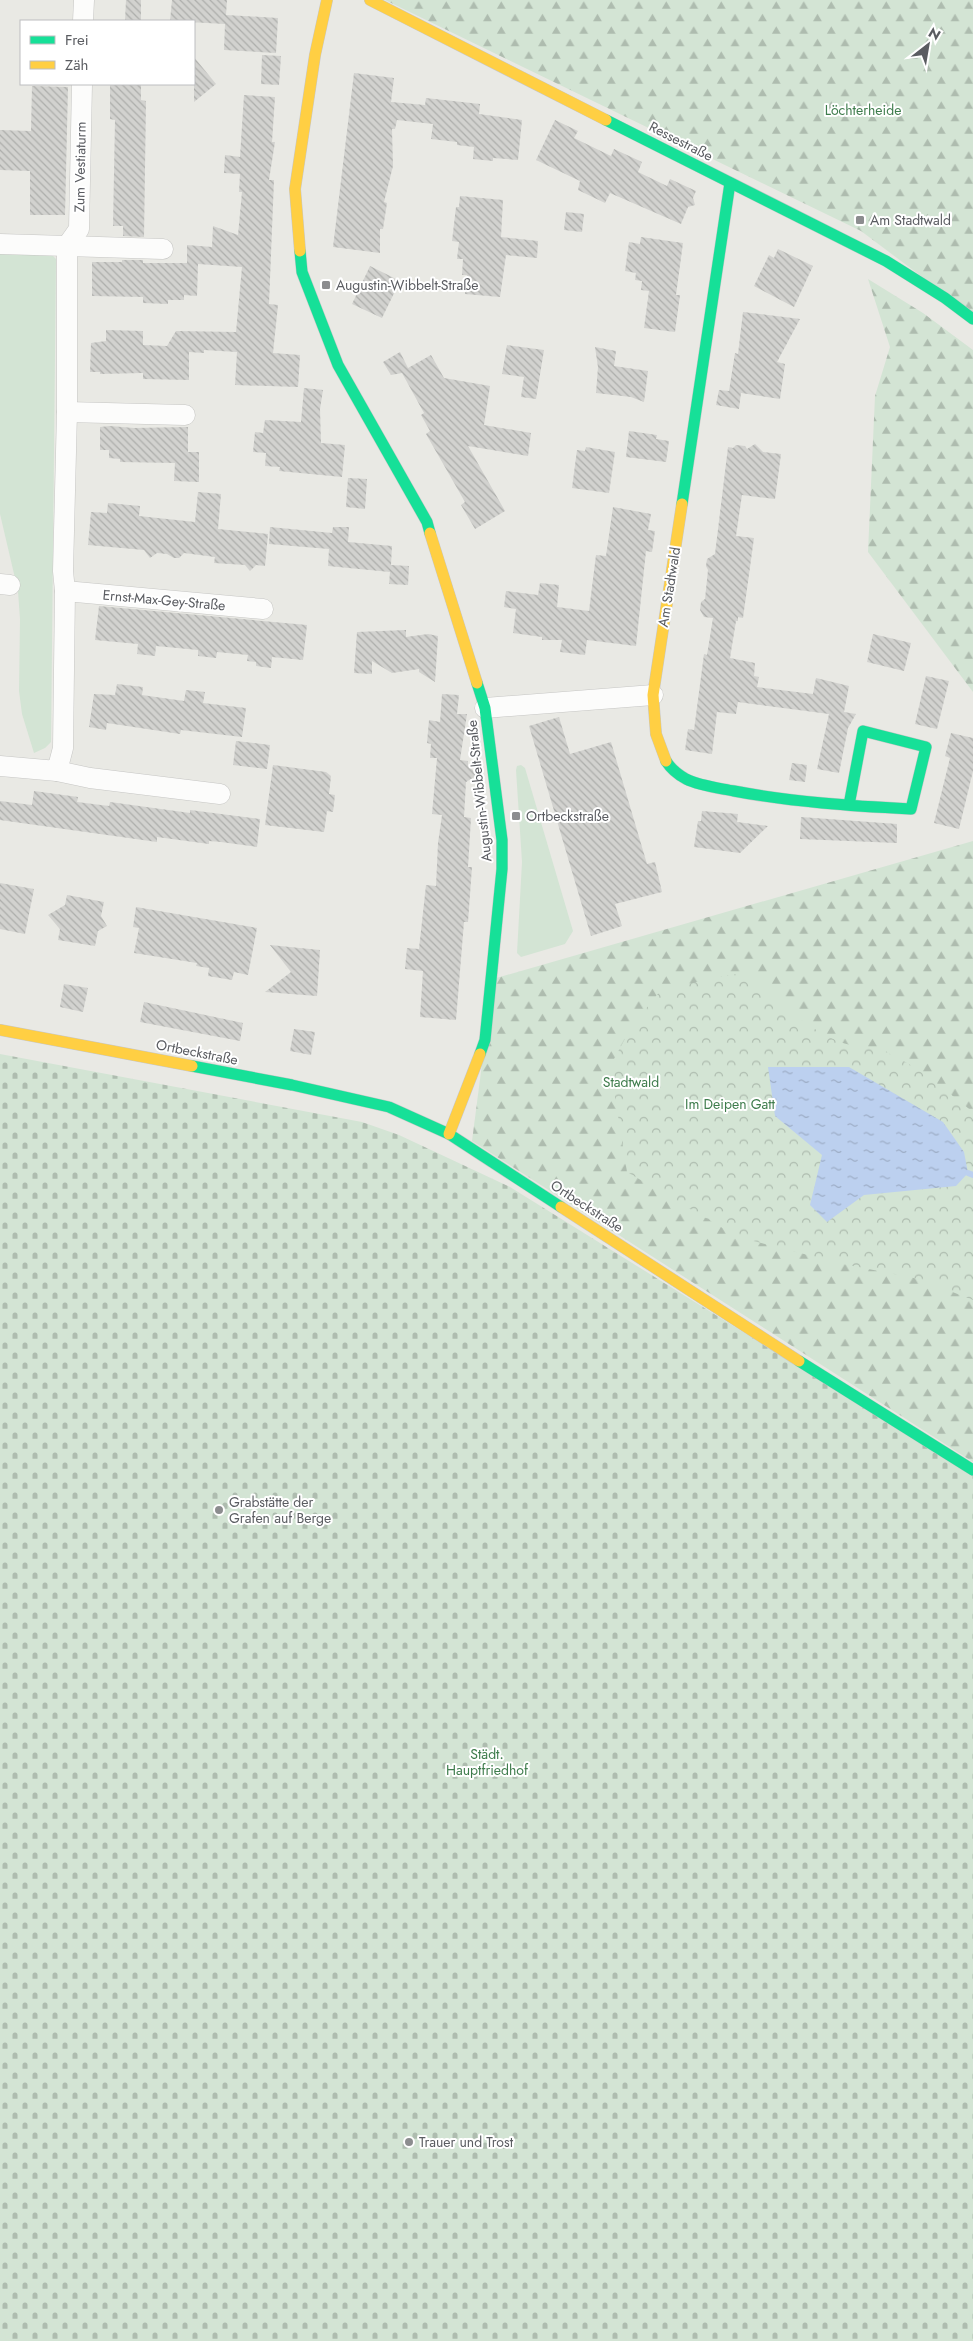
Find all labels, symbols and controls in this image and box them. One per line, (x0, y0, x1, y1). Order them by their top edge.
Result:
legend (20, 20, 195, 85)
north arrow (903, 20, 953, 70)
text: N (925, 22, 945, 45)
text: Frei (65, 29, 89, 51)
text: Zäh (65, 54, 88, 76)
park label: Löchterheide (825, 100, 901, 120)
street label: Ressestraße (646, 116, 716, 166)
street label: Zum Vestiaturm (69, 121, 91, 213)
place label: Am Stadtwald (870, 210, 951, 230)
marker: Am Stadtwald (854, 214, 866, 226)
place label: Augustin-Wibbelt-Straße (336, 275, 478, 295)
marker: Augustin-Wibbelt-Straße (320, 279, 332, 291)
street label: Am Stadtwald (653, 545, 685, 629)
street label: Ernst-Max-Gey-Straße (102, 585, 226, 615)
street label: Augustin-Wibbelt-Straße (462, 719, 496, 863)
place label: Ortbeckstraße (526, 806, 609, 826)
marker: Ortbeckstraße (510, 810, 522, 822)
street label: Ortbeckstraße (154, 1034, 240, 1070)
park label: Stadtwald (603, 1072, 659, 1092)
park label: Im Deipen Gatt (685, 1094, 776, 1114)
street label: Ortbeckstraße (547, 1175, 627, 1237)
place label: Grabstätte der Grafen auf Berge (229, 1492, 331, 1528)
marker: Grabstätte der Grafen auf Berge (213, 1504, 225, 1516)
park label: Städt. Hauptfriedhof (446, 1744, 529, 1780)
place label: Trauer und Trost (419, 2132, 514, 2152)
marker: Trauer und Trost (403, 2136, 415, 2148)

